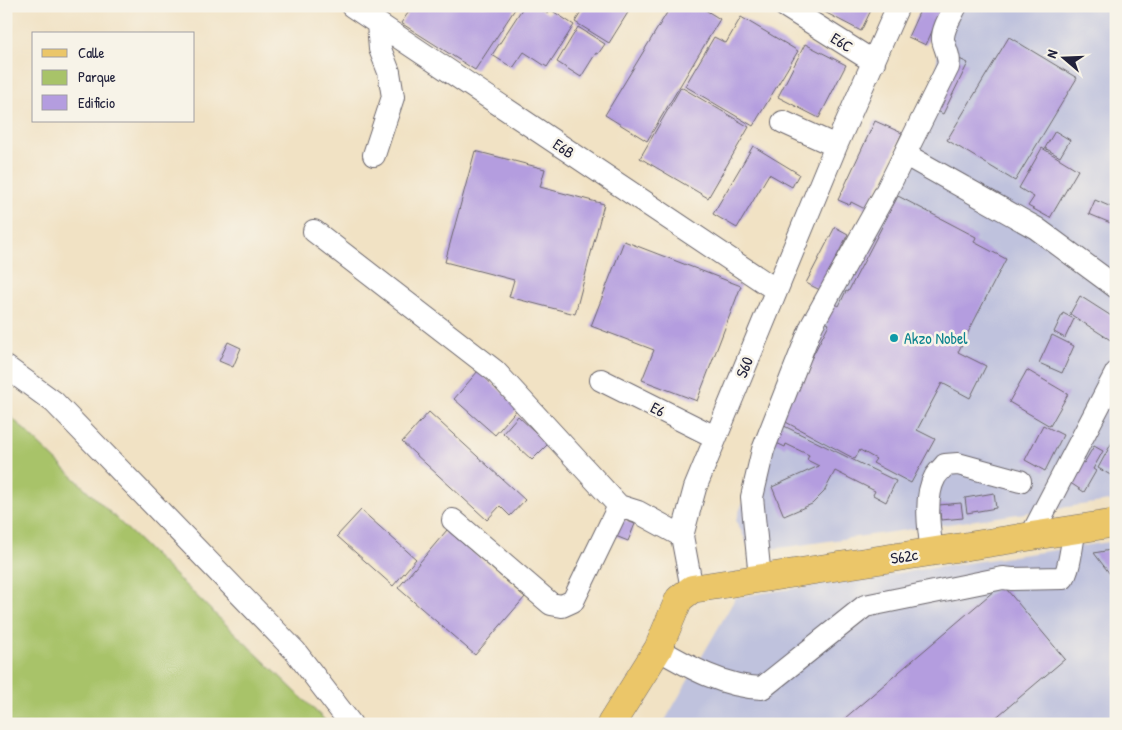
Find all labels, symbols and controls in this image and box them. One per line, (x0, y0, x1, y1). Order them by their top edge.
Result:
street label: E6C (827, 27, 857, 57)
legend (32, 32, 195, 122)
north arrow (1040, 32, 1090, 82)
text: Calle (78, 42, 105, 63)
text: N (1041, 46, 1062, 60)
text: Parque (78, 66, 116, 87)
text: Edificio (78, 92, 115, 113)
street label: E6B (549, 133, 579, 163)
place label: Akzo Nobel (904, 327, 968, 349)
marker: Akzo Nobel (888, 332, 900, 344)
street label: S60 (730, 353, 758, 381)
street label: E6 (647, 396, 669, 422)
street label: S62c (889, 543, 920, 569)

